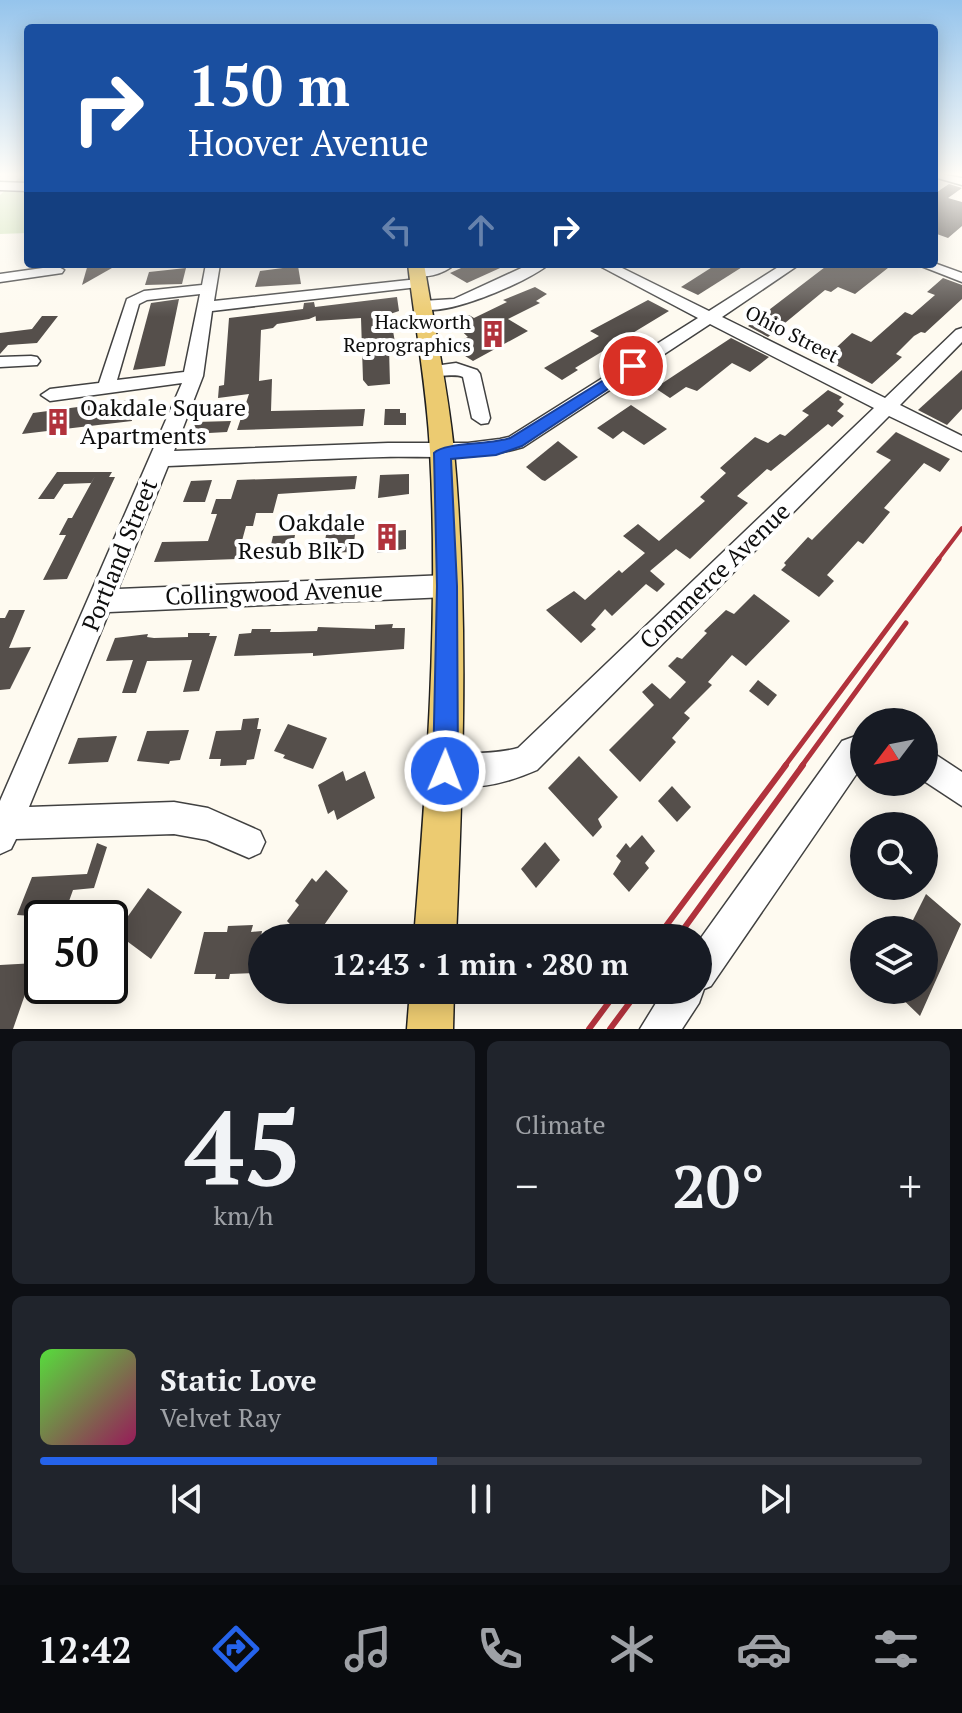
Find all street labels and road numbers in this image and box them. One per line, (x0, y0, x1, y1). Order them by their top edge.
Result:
street label: Ohio Street (741, 298, 844, 369)
street label: Portland Street (74, 474, 164, 636)
street label: Commerce Avenue (632, 495, 797, 655)
street label: Collingwood Avenue (165, 572, 383, 612)

